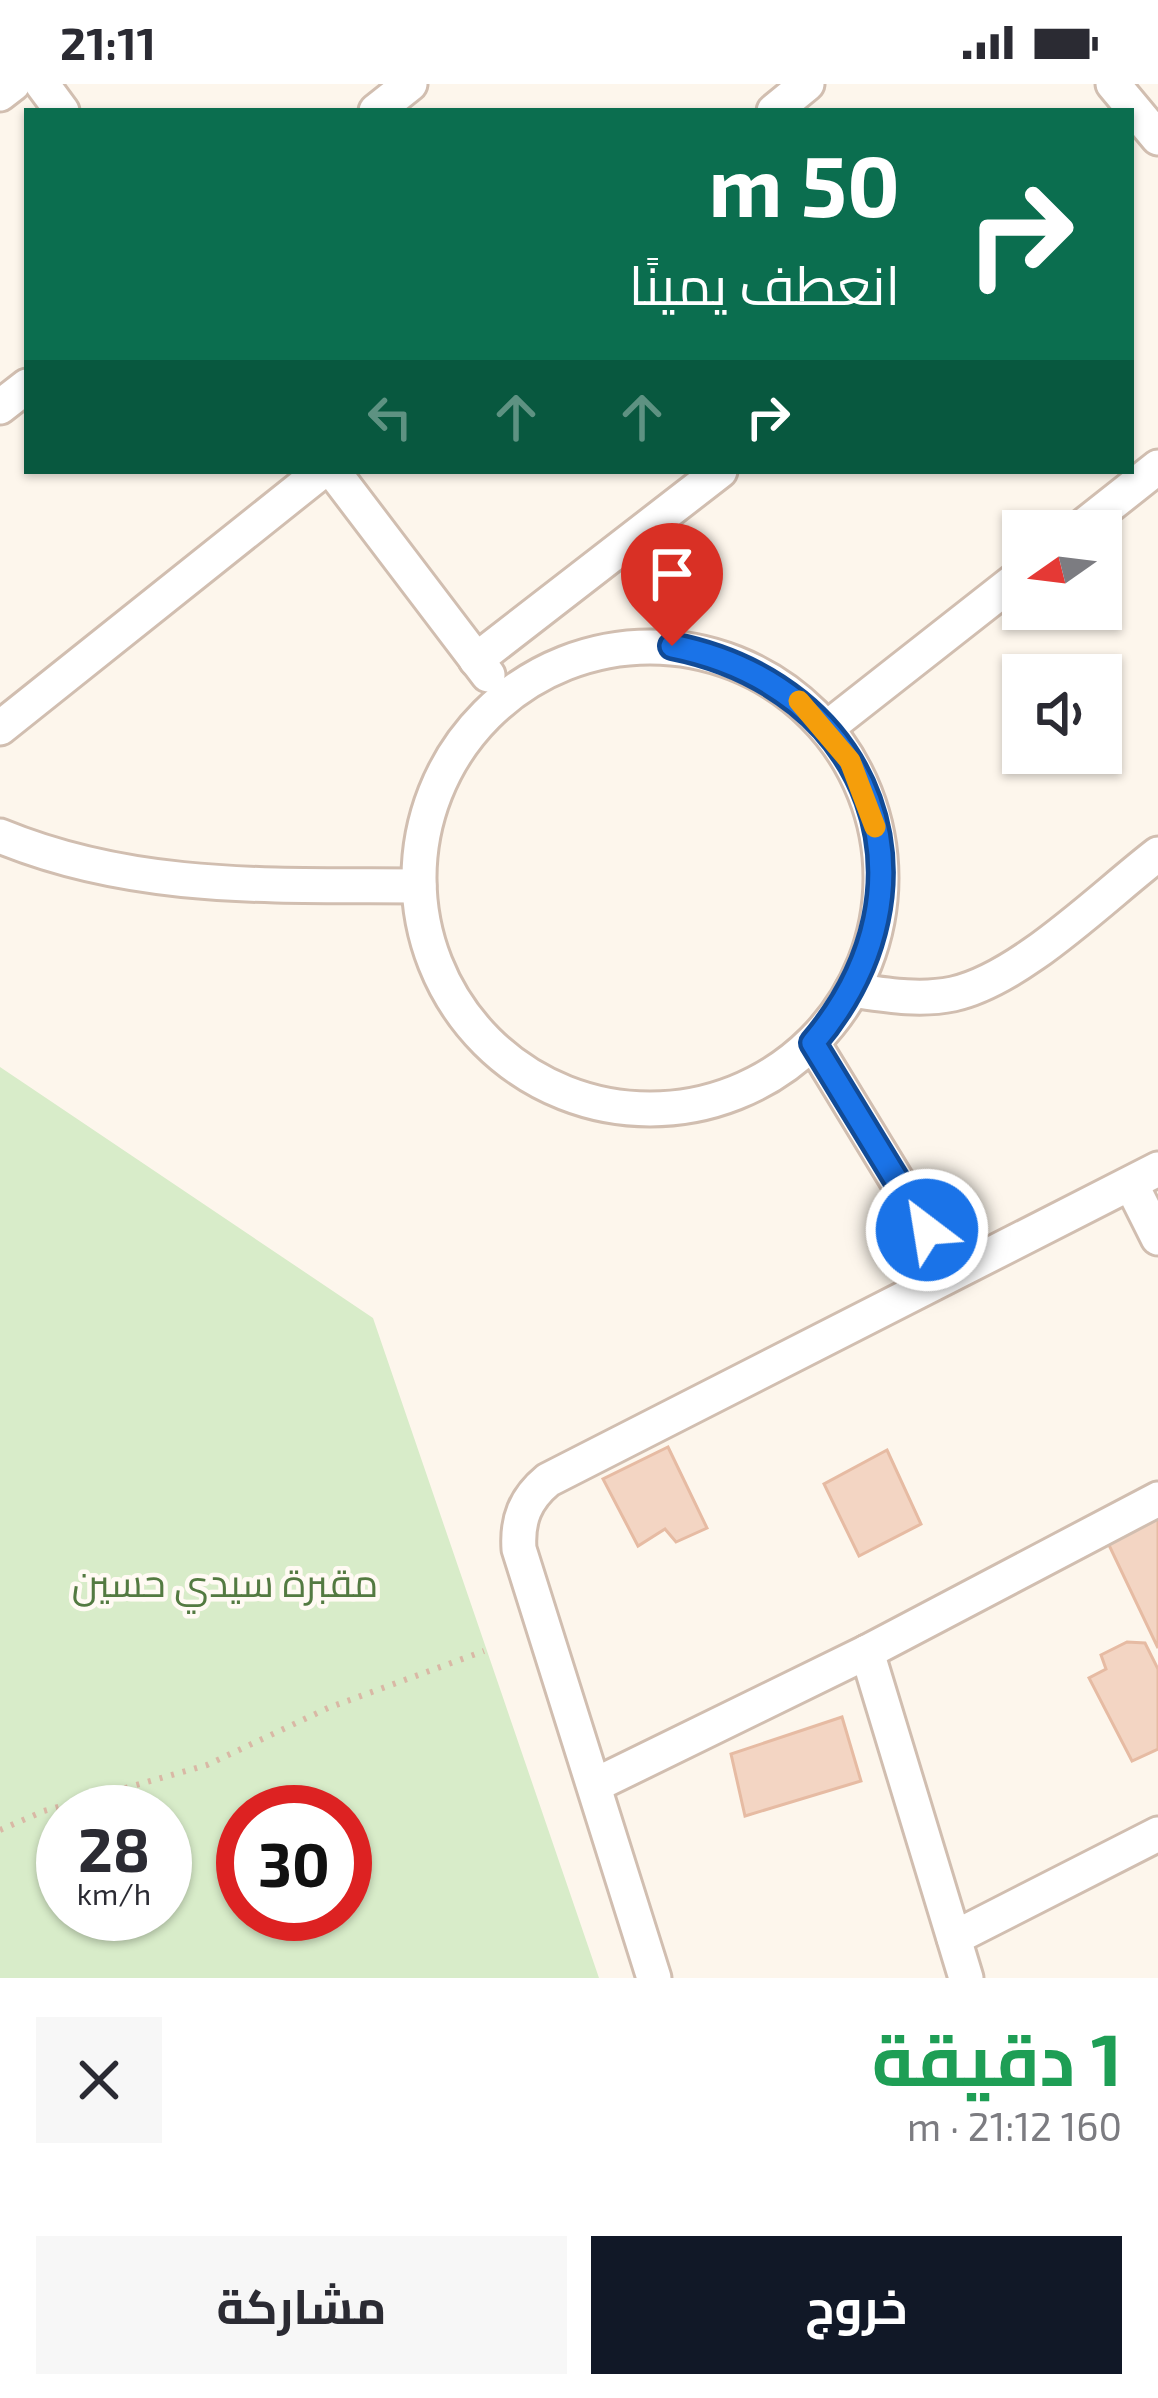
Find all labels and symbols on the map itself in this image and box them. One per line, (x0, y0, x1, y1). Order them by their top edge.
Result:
north arrow (1002, 510, 1122, 630)
pin (621, 523, 723, 646)
position arrow (864, 1167, 990, 1293)
park label: مقبرة سيدي حسين (72, 1558, 378, 1614)
speed limit sign: 30 (216, 1785, 372, 1941)

